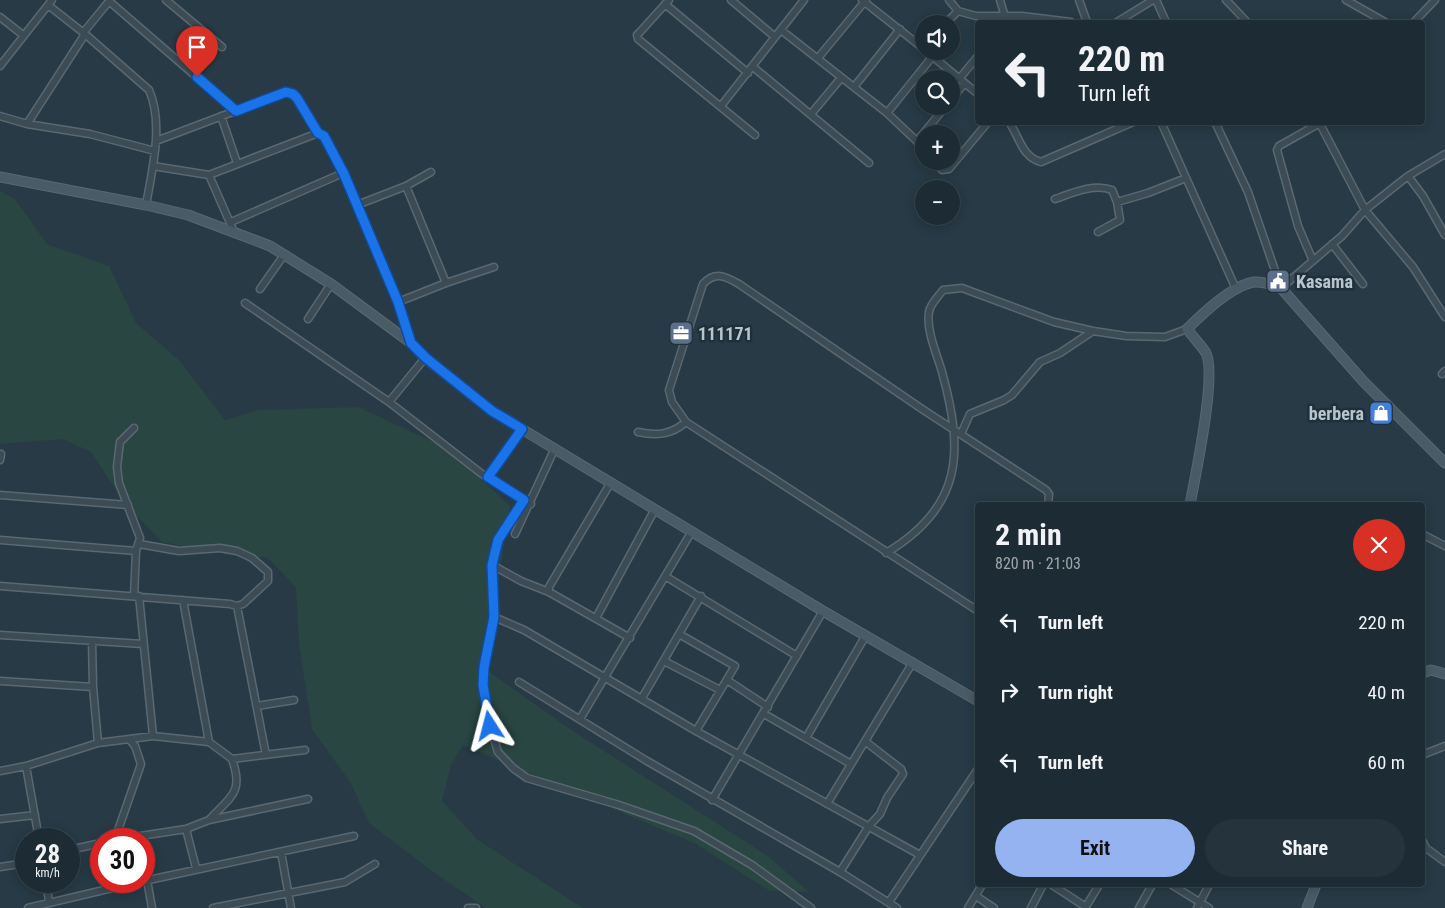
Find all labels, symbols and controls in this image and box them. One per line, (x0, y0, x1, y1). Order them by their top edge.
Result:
map controls (915, 15, 960, 225)
button: sound (915, 15, 960, 60)
pin (176, 26, 218, 77)
icon: arrive (183, 33, 211, 61)
text: 220 m (1078, 39, 1165, 80)
icon: left (995, 40, 1060, 105)
button: search (915, 70, 960, 115)
text: Turn left (1078, 81, 1150, 106)
button: + (915, 125, 960, 170)
button: − (915, 180, 960, 225)
public building icon: Kasama (1265, 268, 1291, 294)
place label: Kasama (1296, 271, 1353, 292)
office icon: 111171 (668, 320, 694, 346)
place label: 111171 (698, 323, 753, 344)
shop icon: berbera (1368, 400, 1394, 426)
place label: berbera (1309, 403, 1364, 424)
text: 2 min (995, 517, 1062, 552)
button: close (1353, 519, 1405, 571)
text: 820 m · 21:03 (995, 554, 1081, 573)
icon: left (995, 608, 1023, 636)
text: Turn left (1038, 611, 1103, 634)
text: 220 m (1358, 611, 1405, 634)
icon: right (995, 678, 1023, 706)
text: Turn right (1038, 681, 1113, 704)
text: 40 m (1368, 681, 1405, 704)
position arrow (463, 699, 515, 751)
icon: left (995, 748, 1023, 776)
text: Turn left (1038, 751, 1103, 774)
text: 60 m (1368, 751, 1405, 774)
button: Exit (995, 819, 1195, 877)
button: Share (1205, 819, 1405, 877)
speed limit sign: 30 (90, 828, 155, 893)
text: 28 (35, 840, 60, 869)
text: km/h (35, 866, 60, 880)

